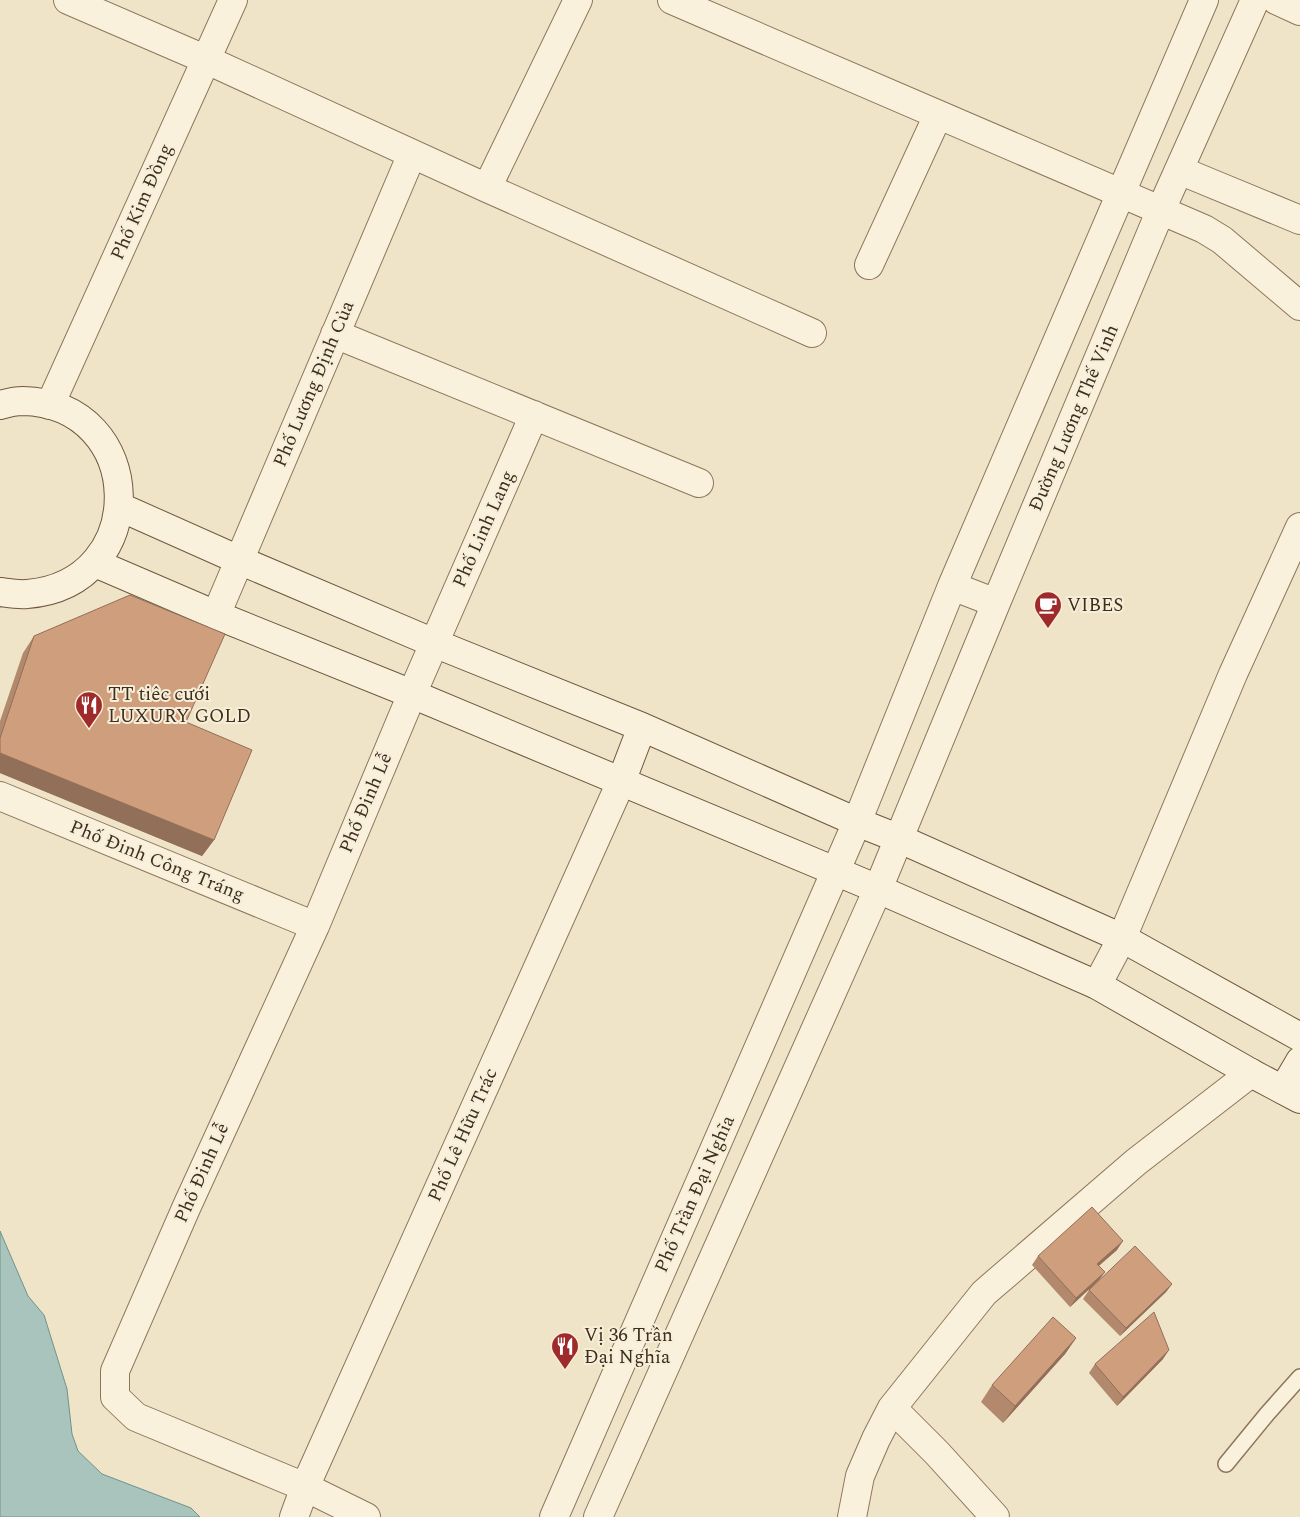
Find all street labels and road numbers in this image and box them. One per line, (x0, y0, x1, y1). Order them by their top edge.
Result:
street label: Phố Kim Đồng (103, 139, 181, 265)
street label: Phố Lương Định Của (266, 296, 362, 472)
street label: Đường Lương Thế Vinh (1021, 320, 1127, 516)
street label: Phố Linh Lang (445, 466, 523, 592)
street label: Phố Đinh Lễ (332, 748, 400, 858)
street label: Phố Đinh Công Tráng (65, 813, 249, 909)
street label: Phố Lê Hữu Trác (420, 1063, 506, 1207)
street label: Phố Trần Đại Nghĩa (647, 1110, 743, 1277)
street label: Phố Đinh Lễ (167, 1118, 237, 1228)

